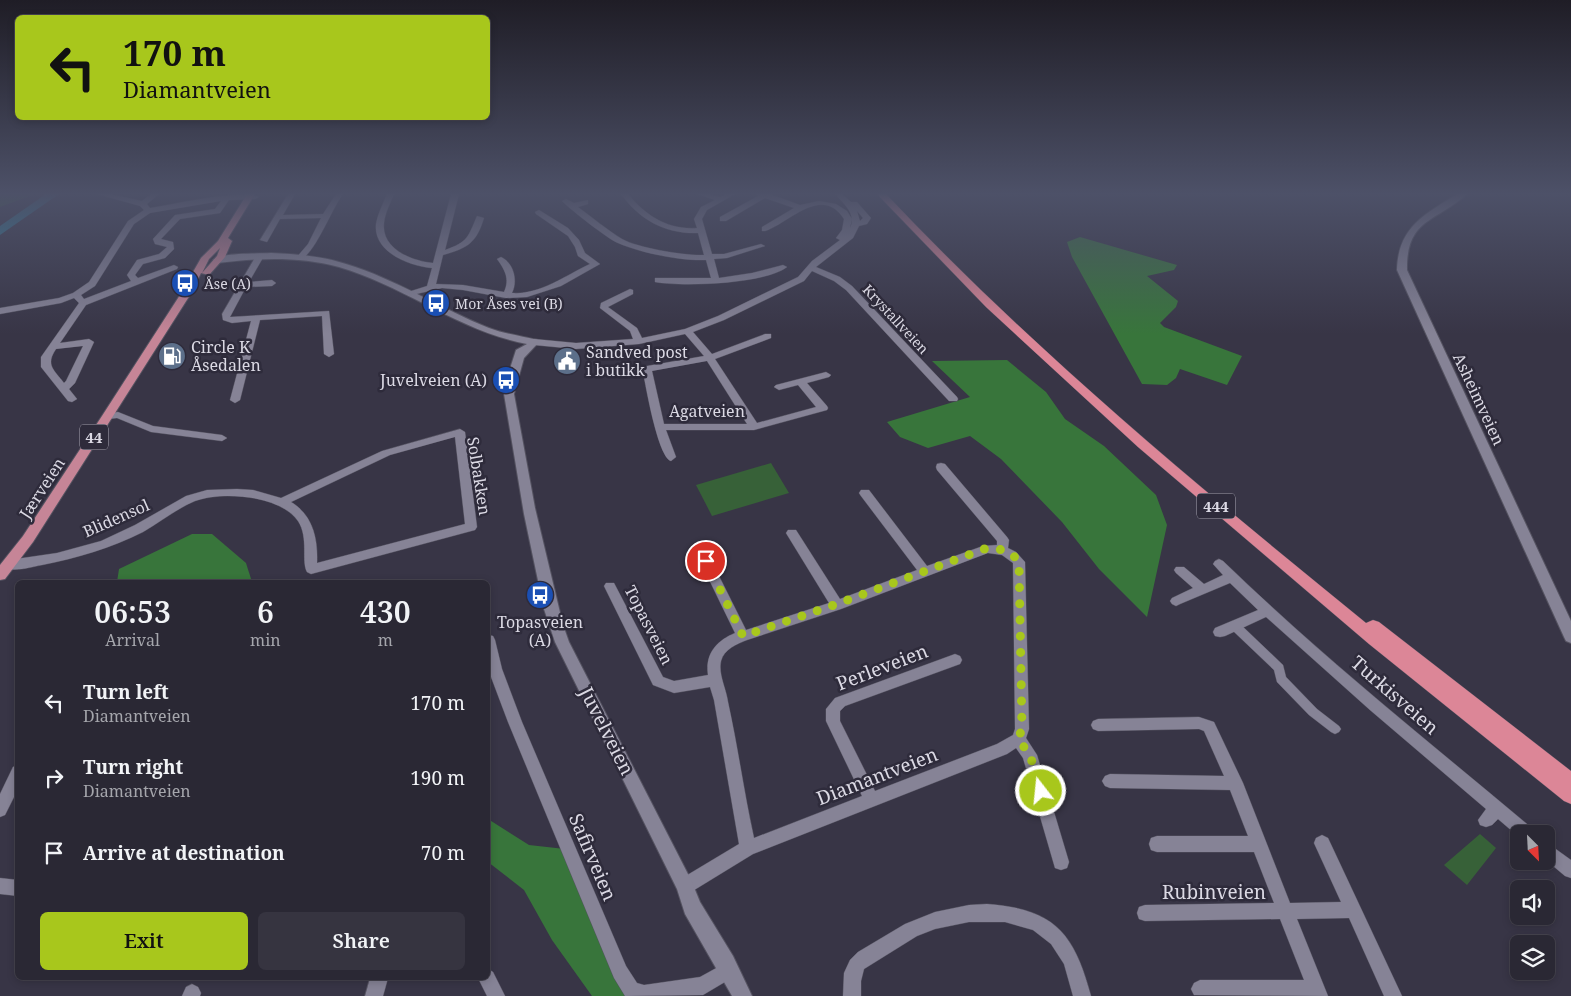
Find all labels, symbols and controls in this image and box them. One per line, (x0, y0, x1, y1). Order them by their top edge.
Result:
text: 170 m (123, 29, 226, 76)
icon: left (40, 35, 105, 100)
text: Diamantveien (123, 74, 271, 104)
bus stop icon: Åse (A) (170, 268, 200, 298)
place label: Åse (A) (204, 274, 251, 293)
street label: Krystallveien (859, 280, 933, 358)
bus stop icon: Mor Åses vei (B) (421, 288, 451, 318)
place label: Mor Åses vei (B) (455, 294, 563, 313)
place label: Circle K Åsedalen (191, 336, 261, 376)
fuel station icon: Circle K Åsedalen (157, 341, 187, 371)
place label: Sandved post i butikk (586, 341, 688, 381)
public building icon: Sandved post i butikk (552, 346, 582, 376)
street label: Asheimveien (1448, 349, 1510, 449)
bus stop icon: Juvelveien (A) (491, 365, 521, 395)
place label: Juvelveien (A) (379, 369, 487, 391)
street label: Agatveien (669, 400, 745, 422)
road number: 44 (80, 424, 108, 450)
street label: Solbakken (462, 435, 496, 517)
street label: Jærveien (14, 453, 70, 524)
street label: Blidensol (79, 494, 153, 542)
road number: 444 (1197, 494, 1235, 518)
pin (685, 540, 727, 582)
icon: arrive (692, 547, 720, 575)
bus stop icon: Topasveien (A) (525, 580, 555, 610)
street label: Topasveien (620, 582, 678, 668)
text: 06:53 (94, 591, 171, 632)
text: 6 (257, 591, 274, 632)
text: 430 (360, 591, 411, 632)
place label: Topasveien (A) (497, 611, 583, 651)
text: Arrival (105, 629, 160, 651)
text: min (250, 629, 281, 651)
text: m (378, 629, 393, 651)
street label: Perleveien (832, 638, 932, 696)
street label: Turkisveien (1346, 650, 1444, 740)
text: Turn left (83, 679, 169, 705)
street label: Juvelveien (573, 682, 640, 779)
icon: left (40, 689, 68, 717)
text: 170 m (410, 690, 465, 716)
text: Diamantveien (83, 705, 191, 727)
street label: Diamantveien (813, 741, 941, 811)
text: Turn right (83, 754, 183, 780)
icon: right (40, 764, 68, 792)
position arrow (1014, 764, 1066, 816)
text: 190 m (410, 765, 465, 791)
text: Diamantveien (83, 780, 191, 802)
street label: Safirveien (563, 809, 623, 905)
north arrow (1510, 825, 1555, 870)
map controls (1510, 825, 1555, 980)
icon: arrive (40, 839, 68, 867)
text: Arrive at destination (83, 840, 285, 866)
text: 70 m (421, 840, 465, 866)
street label: Rubinveien (1162, 879, 1266, 905)
button: sound (1510, 880, 1555, 925)
button: Exit (40, 912, 248, 970)
button: Share (258, 912, 465, 970)
button: layers (1510, 935, 1555, 980)

